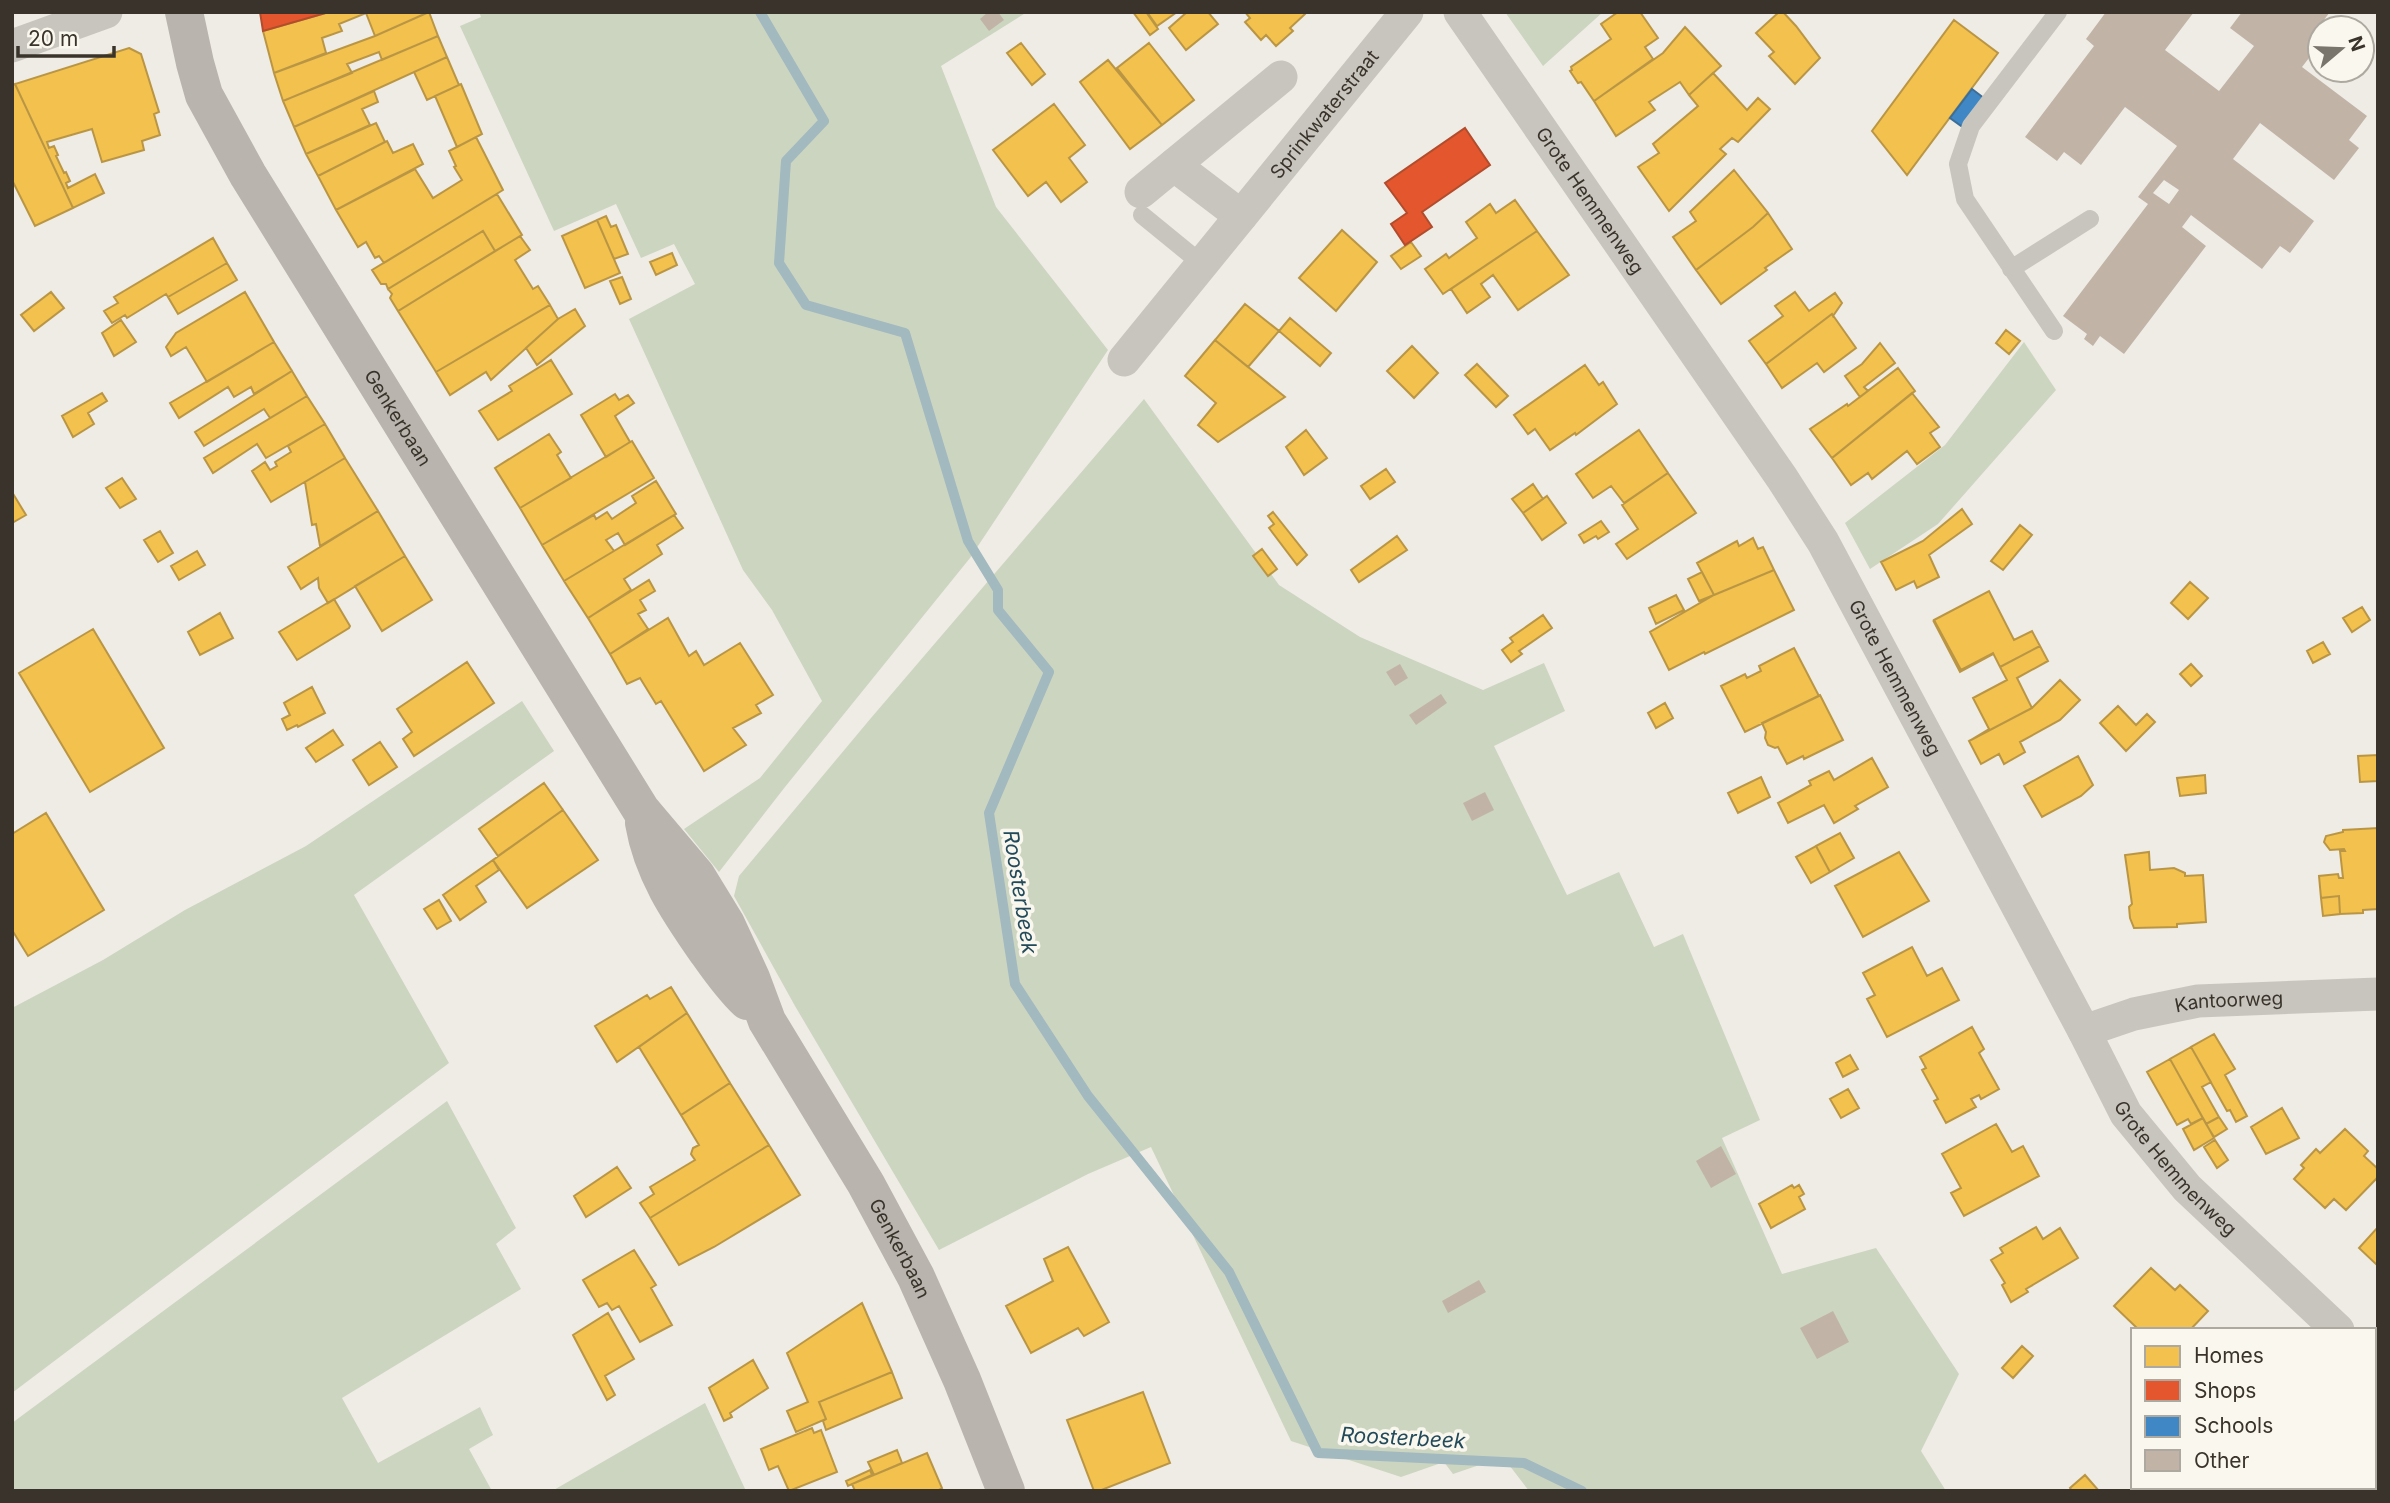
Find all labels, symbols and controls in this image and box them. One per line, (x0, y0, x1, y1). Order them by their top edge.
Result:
scale bar (18, 14, 114, 58)
north arrow (2306, 14, 2376, 84)
text: 20 m (28, 26, 78, 51)
text: N (2343, 33, 2370, 54)
street label: Sprinkwaterstraat (1265, 45, 1383, 183)
street label: Grote Hemmenweg (1531, 123, 1649, 279)
street label: Genkerbaan (359, 365, 436, 470)
street label: Grote Hemmenweg (1844, 596, 1946, 760)
water label: Roosterbeek (998, 828, 1043, 956)
street label: Kantoorweg (2173, 987, 2284, 1017)
street label: Grote Hemmenweg (2109, 1097, 2241, 1241)
street label: Genkerbaan (864, 1195, 935, 1302)
legend (2131, 1328, 2376, 1489)
text: Homes (2194, 1343, 2264, 1368)
text: Shops (2194, 1378, 2256, 1403)
text: Schools (2194, 1413, 2273, 1438)
water label: Roosterbeek (1340, 1422, 1467, 1453)
text: Other (2194, 1448, 2250, 1473)

